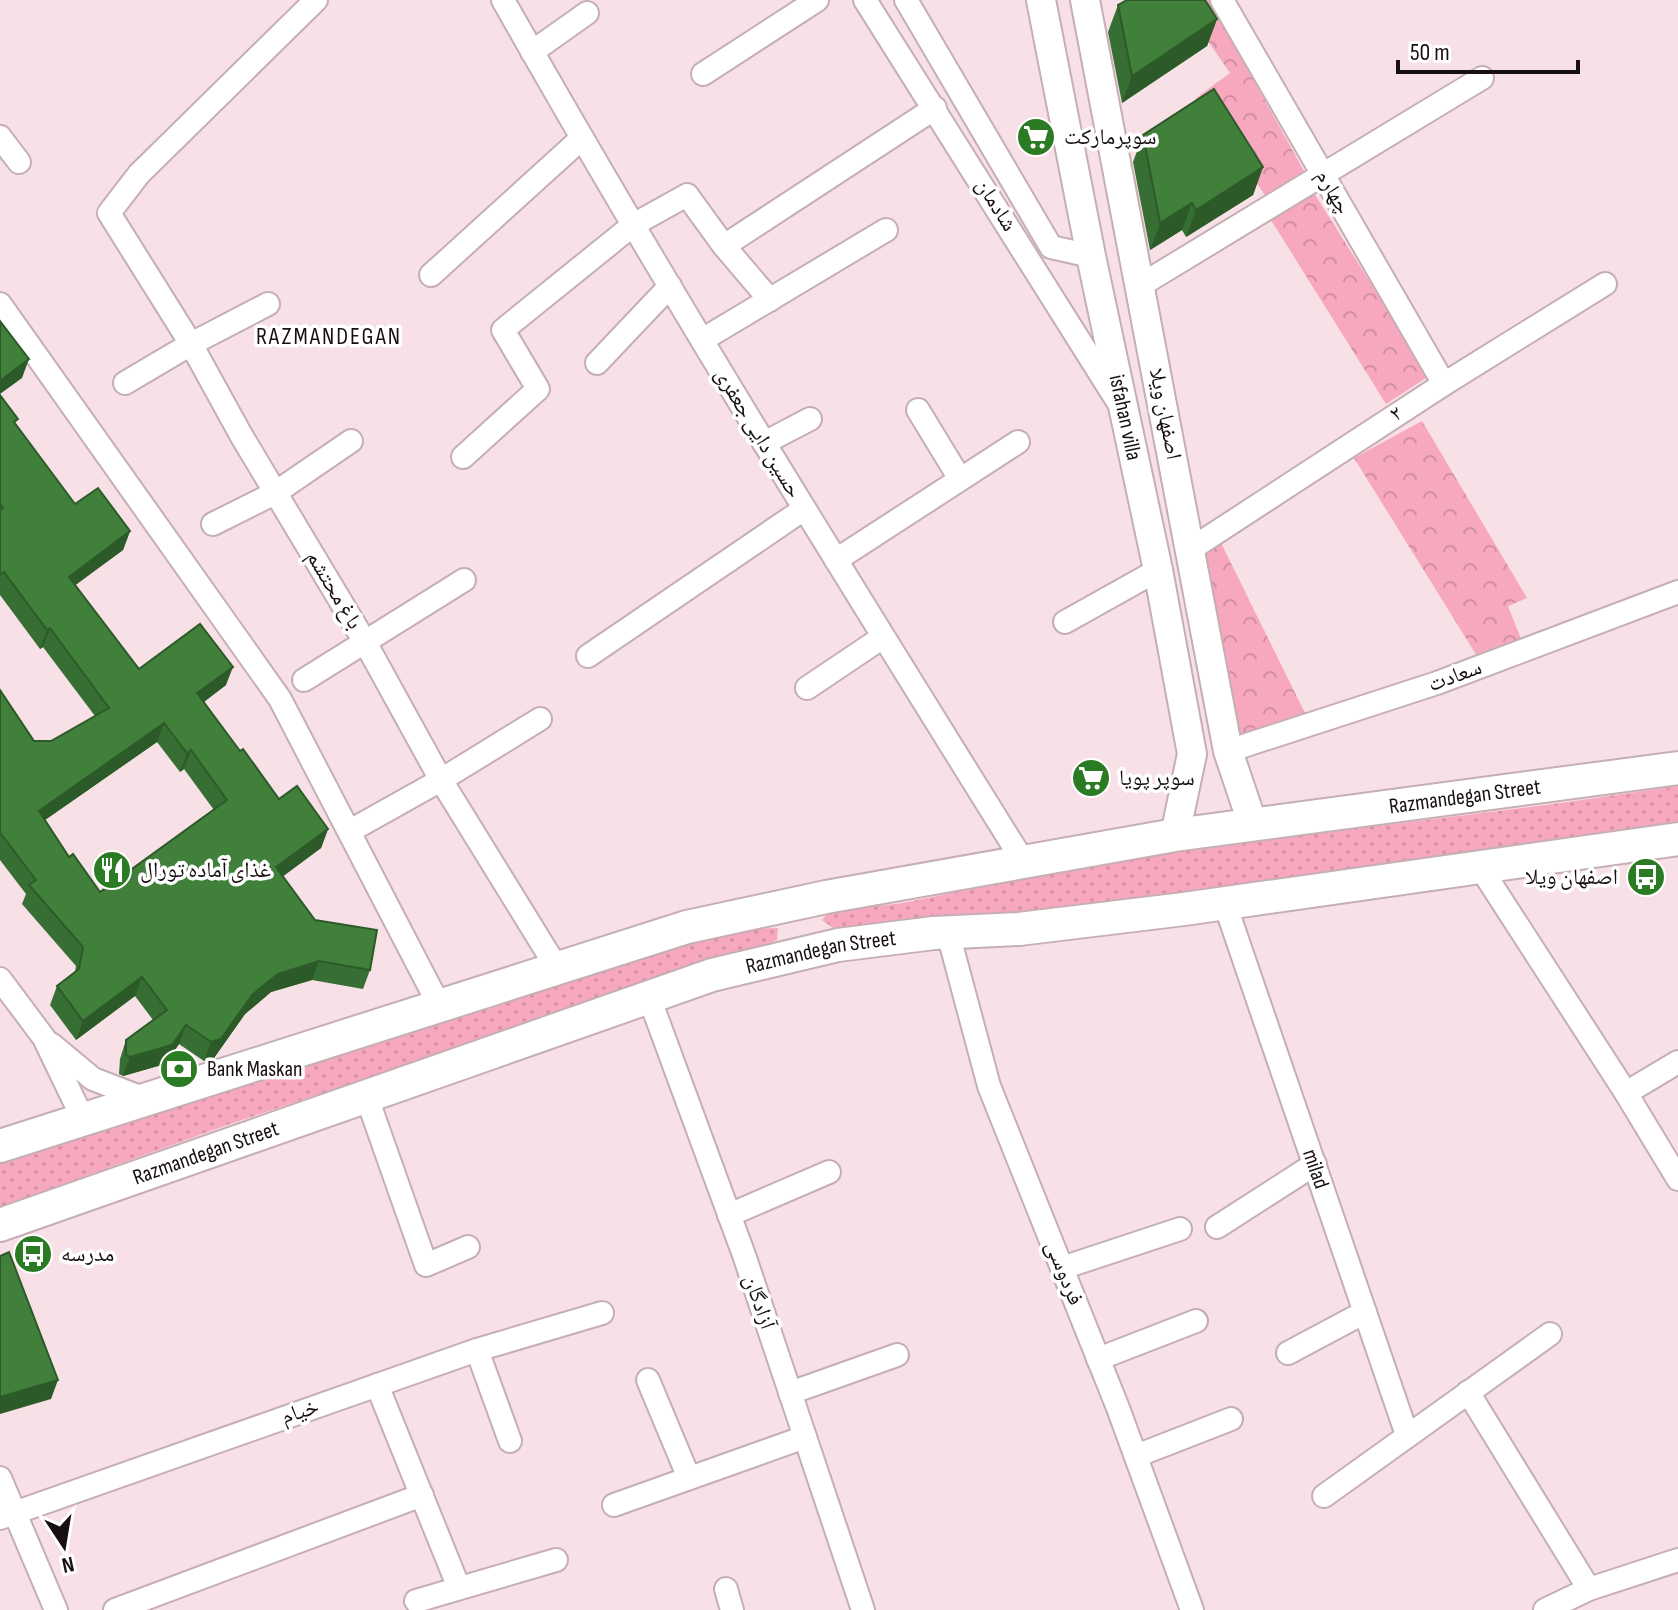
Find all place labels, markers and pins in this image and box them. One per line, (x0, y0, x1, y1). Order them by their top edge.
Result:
supermarket icon: سوپرمارکت (1015, 116, 1057, 158)
place label: سوپرمارکت (1064, 124, 1156, 151)
supermarket icon: سوپر پویا (1070, 757, 1112, 799)
place label: سوپر پویا (1119, 765, 1195, 792)
restaurant icon: غذای آماده تورال (91, 849, 133, 891)
bus stop icon: اصفهان ویلا (1625, 856, 1667, 898)
place label: غذای آماده تورال (140, 857, 271, 884)
place label: اصفهان ویلا (1525, 864, 1618, 891)
bank icon: Bank Maskan (158, 1048, 200, 1090)
place label: Bank Maskan (207, 1056, 302, 1083)
bus stop icon: مدرسه (12, 1233, 54, 1275)
place label: مدرسه (61, 1241, 114, 1268)

